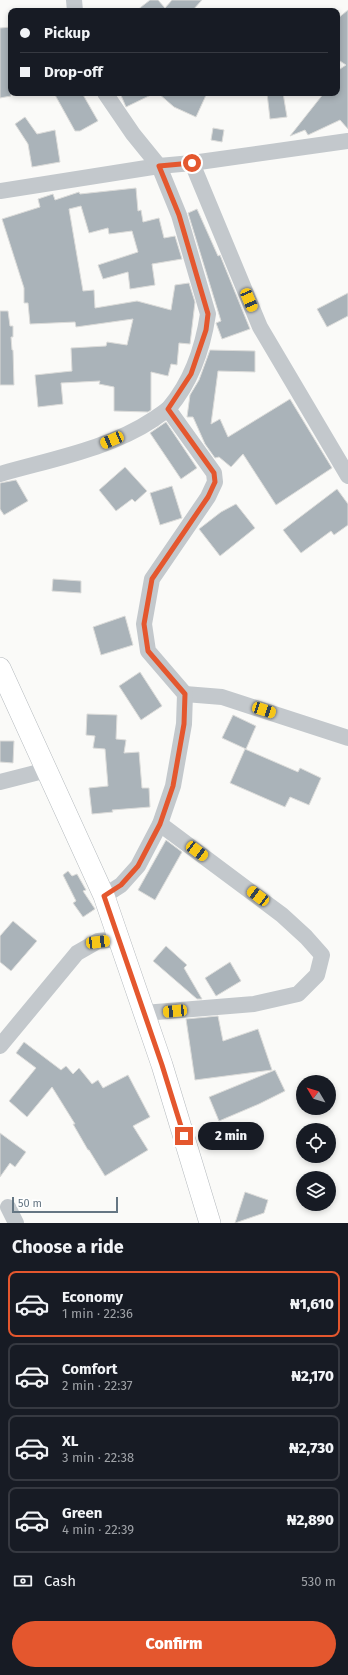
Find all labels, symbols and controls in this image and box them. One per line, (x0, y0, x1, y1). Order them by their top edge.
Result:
text: Pickup (44, 24, 90, 42)
text: Drop-off (44, 63, 103, 81)
route start (183, 154, 201, 172)
car (239, 287, 259, 313)
car (99, 430, 125, 450)
car (251, 701, 277, 719)
car (184, 839, 210, 863)
car (245, 884, 271, 908)
car (85, 935, 111, 949)
car (163, 1004, 187, 1018)
north arrow (296, 1075, 336, 1115)
map controls (296, 1075, 336, 1211)
callout: 2 min (198, 1122, 264, 1150)
button: locate (296, 1123, 336, 1163)
route end (175, 1127, 193, 1145)
text: 2 min (215, 1128, 247, 1143)
button: layers (296, 1171, 336, 1211)
scale bar (12, 1195, 118, 1214)
text: 50 m (18, 1197, 42, 1210)
text: Choose a ride (12, 1236, 124, 1258)
icon: car (14, 1286, 50, 1322)
text: Economy (62, 1288, 123, 1306)
text: ₦1,610 (290, 1295, 334, 1313)
text: 1 min · 22:36 (62, 1306, 133, 1321)
icon: car (14, 1358, 50, 1394)
text: Comfort (62, 1360, 118, 1378)
text: ₦2,170 (291, 1367, 334, 1385)
text: 2 min · 22:37 (62, 1378, 133, 1393)
icon: car (14, 1430, 50, 1466)
text: XL (62, 1432, 78, 1450)
text: ₦2,730 (289, 1439, 334, 1457)
text: 3 min · 22:38 (62, 1450, 134, 1465)
icon: car (14, 1502, 50, 1538)
text: Green (62, 1504, 102, 1522)
text: ₦2,890 (287, 1511, 334, 1529)
text: 4 min · 22:39 (62, 1522, 134, 1537)
icon: cash (12, 1570, 34, 1592)
text: Cash (44, 1572, 76, 1590)
text: 530 m (301, 1574, 336, 1589)
button: Confirm (12, 1621, 336, 1667)

